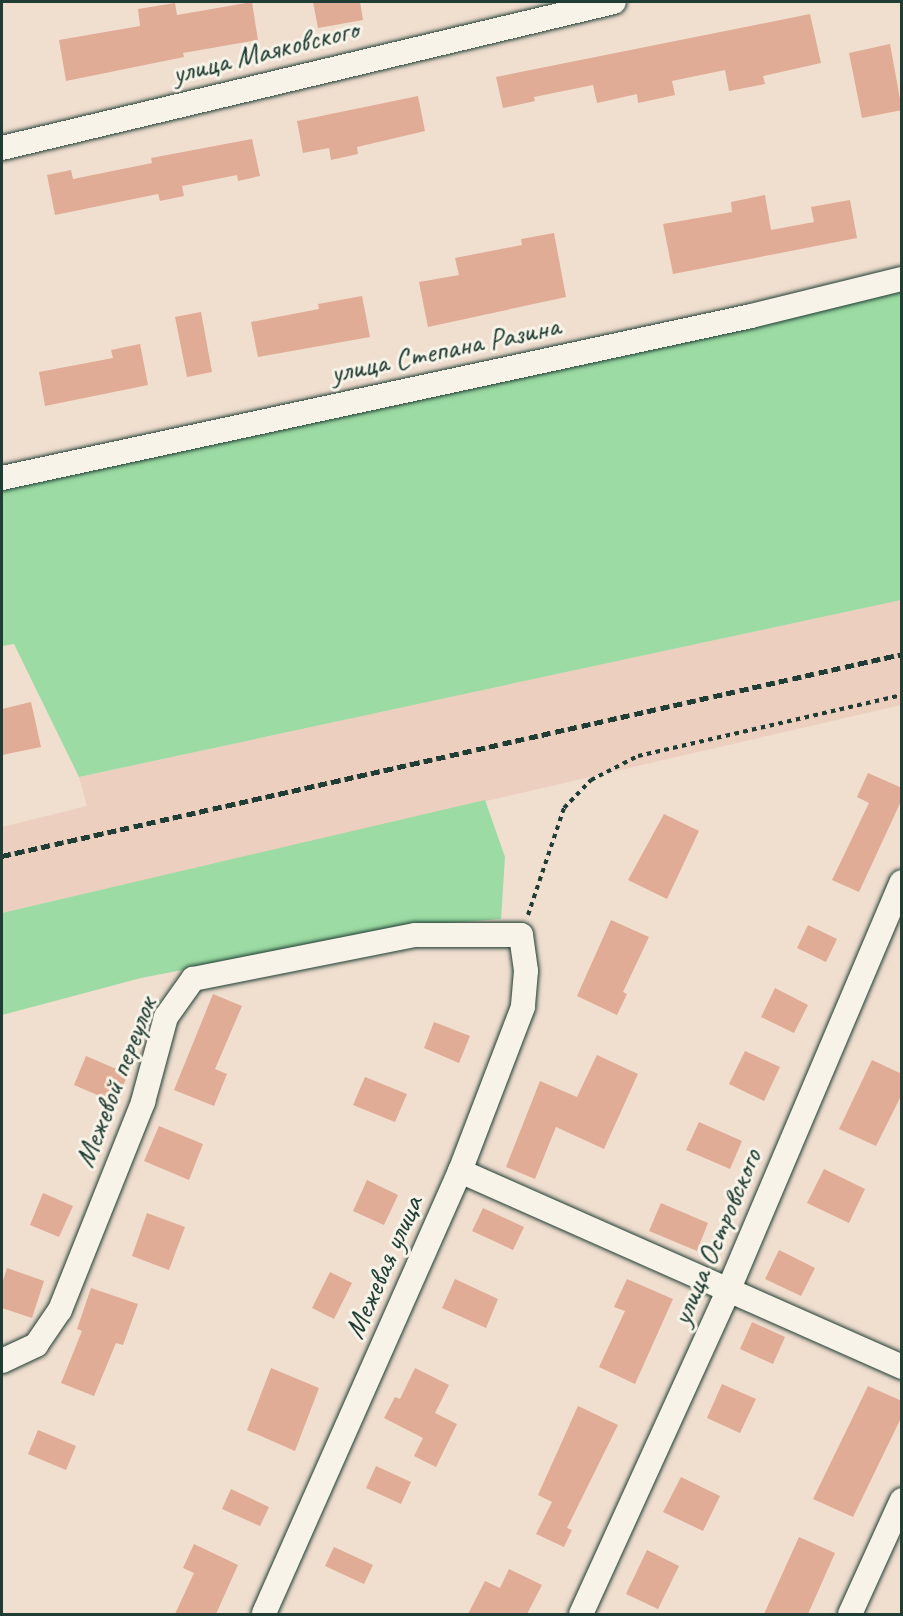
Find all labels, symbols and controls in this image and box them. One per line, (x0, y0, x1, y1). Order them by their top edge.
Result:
street label: улица Маяковского (168, 10, 362, 92)
street label: улица Степана Разина (328, 307, 562, 391)
street label: Межевой переулок (66, 992, 164, 1172)
street label: улица Островского (662, 1142, 770, 1332)
street label: Межевая улица (335, 1189, 431, 1345)

